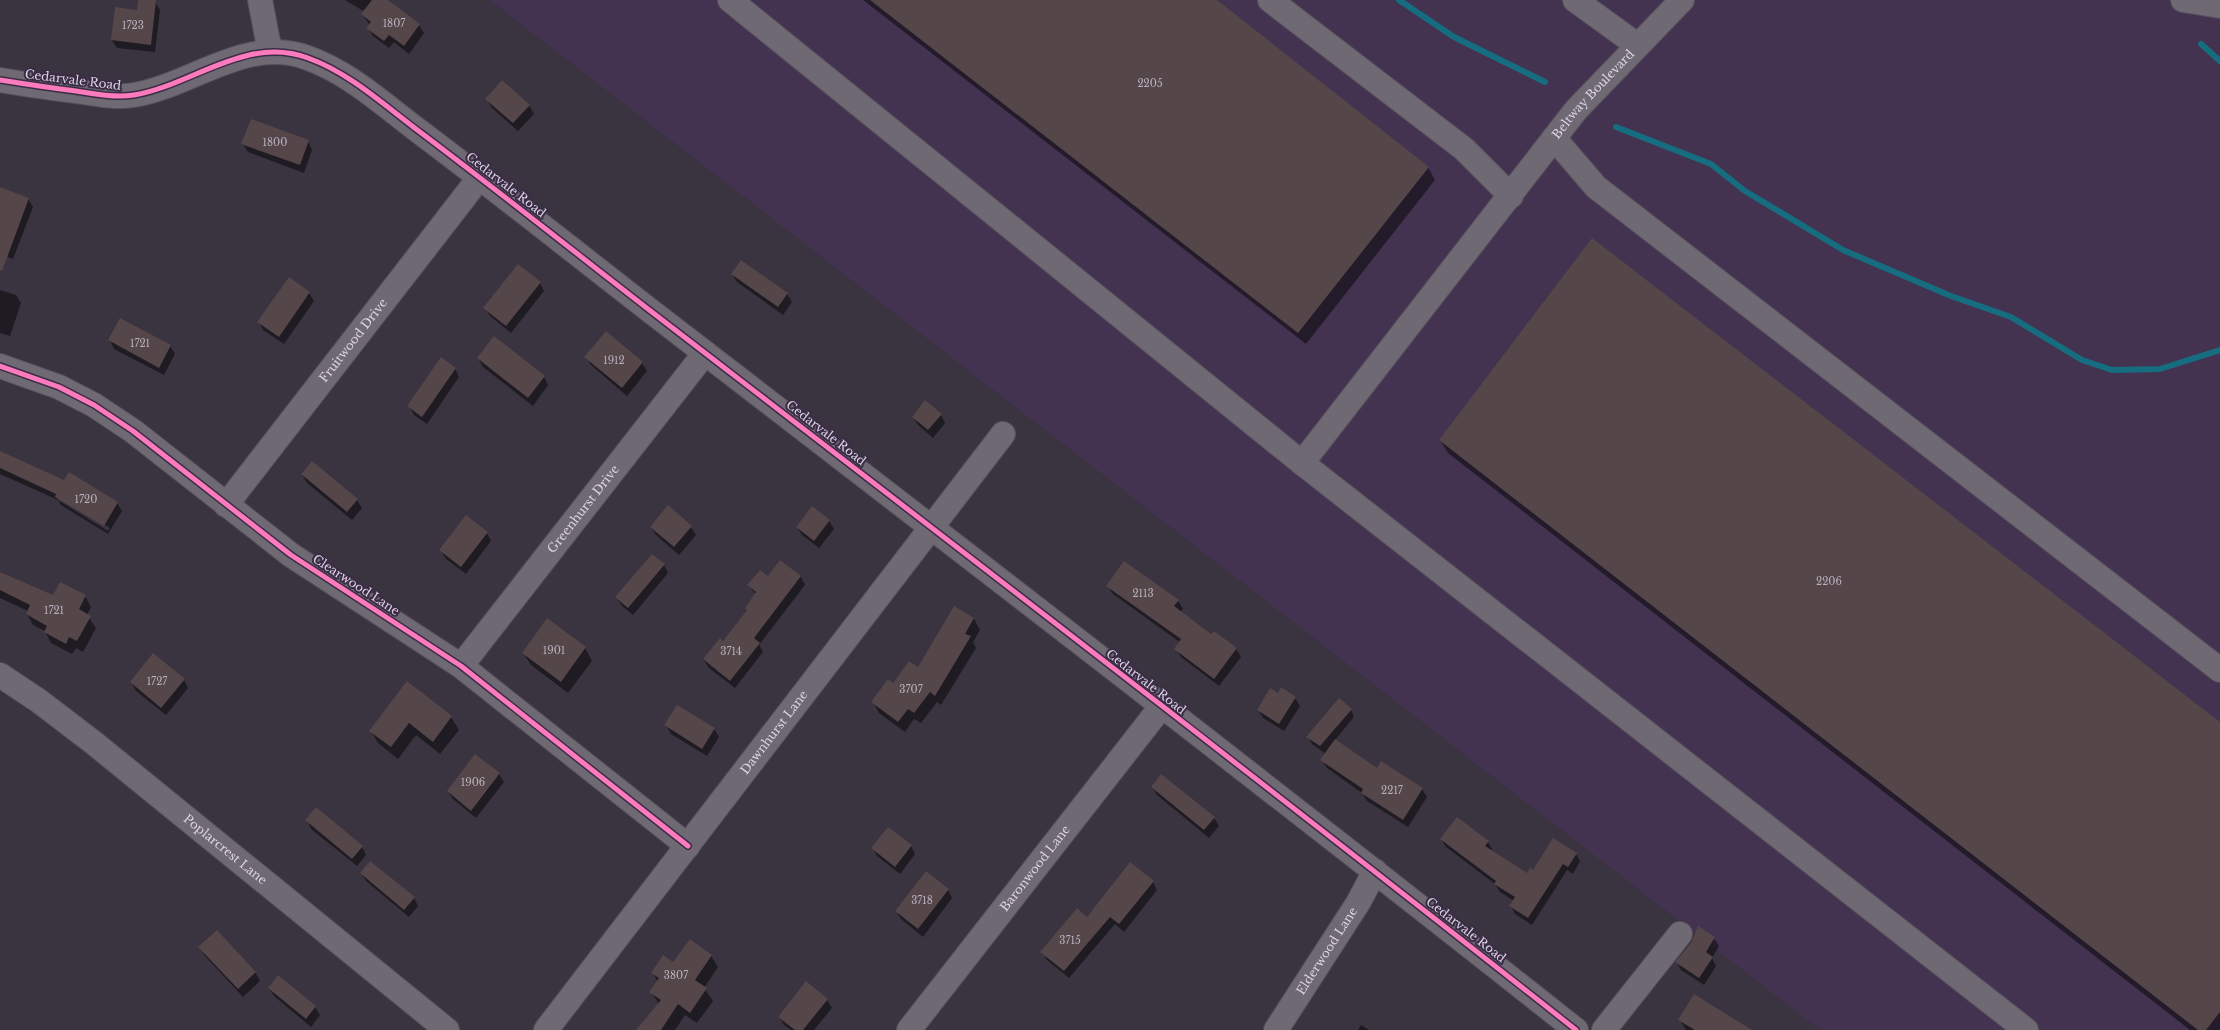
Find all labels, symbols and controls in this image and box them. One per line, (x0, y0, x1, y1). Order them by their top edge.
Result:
house number: 1807 (383, 17, 406, 30)
house number: 1723 (122, 19, 144, 32)
street label: Beltway Boulevard (1549, 46, 1637, 142)
street label: Cedarvale Road (24, 66, 122, 93)
house number: 2205 (1137, 77, 1163, 90)
house number: 1800 (263, 136, 287, 149)
street label: Cedarvale Road (463, 149, 549, 220)
street label: Fruitwood Drive (316, 295, 390, 385)
house number: 1721 (130, 337, 150, 350)
house number: 1912 (603, 354, 625, 367)
street label: Cedarvale Road (783, 397, 869, 468)
street label: Greenhurst Drive (544, 461, 622, 556)
house number: 1720 (75, 493, 97, 506)
street label: Clearwood Lane (310, 551, 403, 618)
house number: 2206 (1816, 575, 1842, 588)
house number: 2113 (1132, 587, 1154, 600)
house number: 1721 (44, 604, 64, 617)
house number: 1901 (543, 644, 565, 657)
house number: 3714 (720, 645, 742, 658)
street label: Cedarvale Road (1103, 646, 1189, 717)
house number: 1727 (147, 675, 168, 688)
house number: 3707 (899, 683, 924, 696)
street label: Dawnhurst Lane (737, 687, 811, 777)
house number: 1906 (461, 776, 485, 789)
house number: 2217 (1381, 784, 1404, 797)
street label: Poplarcrest Lane (181, 811, 270, 888)
street label: Baronwood Lane (996, 822, 1073, 914)
house number: 3718 (911, 894, 933, 907)
street label: Cedarvale Road (1423, 894, 1509, 965)
street label: Elderwood Lane (1293, 904, 1360, 997)
house number: 3715 (1059, 934, 1081, 947)
house number: 3807 (664, 969, 689, 982)

